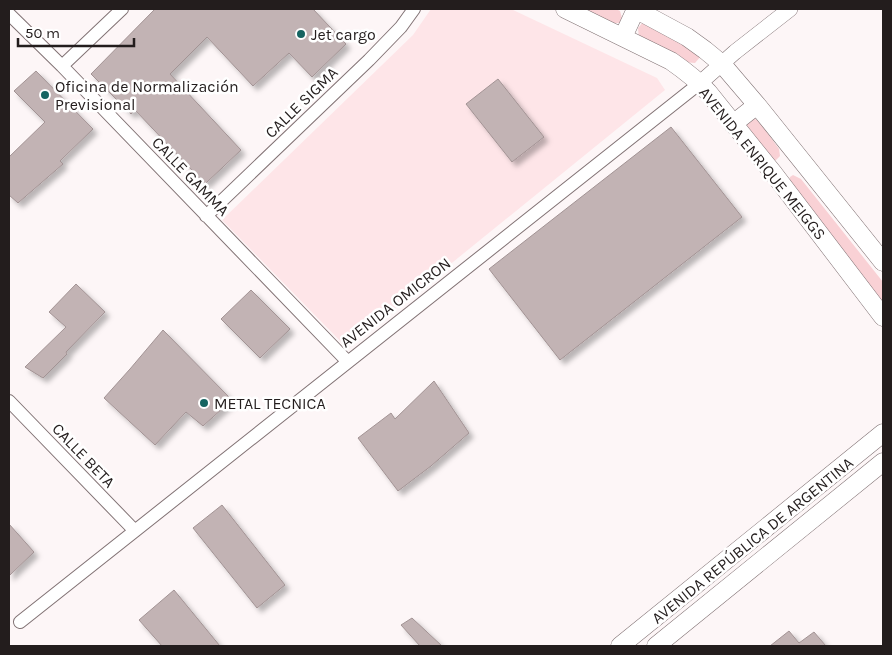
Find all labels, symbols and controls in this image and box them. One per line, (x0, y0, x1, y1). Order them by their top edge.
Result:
scale bar (18, 15, 134, 47)
text: 50 m (25, 24, 60, 42)
place label: Jet cargo (311, 25, 376, 44)
marker: Jet cargo (295, 28, 307, 40)
street label: CALLE SIGMA (261, 63, 342, 142)
place label: Oficina de Normalización Previsional (55, 77, 239, 114)
street label: AVENIDA ENRIQUE MEIGGS (695, 83, 830, 243)
marker: Oficina de Normalización Previsional (39, 89, 51, 101)
street label: CALLE GAMMA (148, 133, 233, 220)
street label: AVENIDA OMICRON (336, 253, 454, 351)
place label: METAL TECNICA (214, 394, 326, 413)
marker: METAL TECNICA (198, 397, 210, 409)
street label: CALLE BETA (48, 419, 119, 492)
street label: AVENIDA REPÚBLICA DE ARGENTINA (648, 453, 857, 628)

